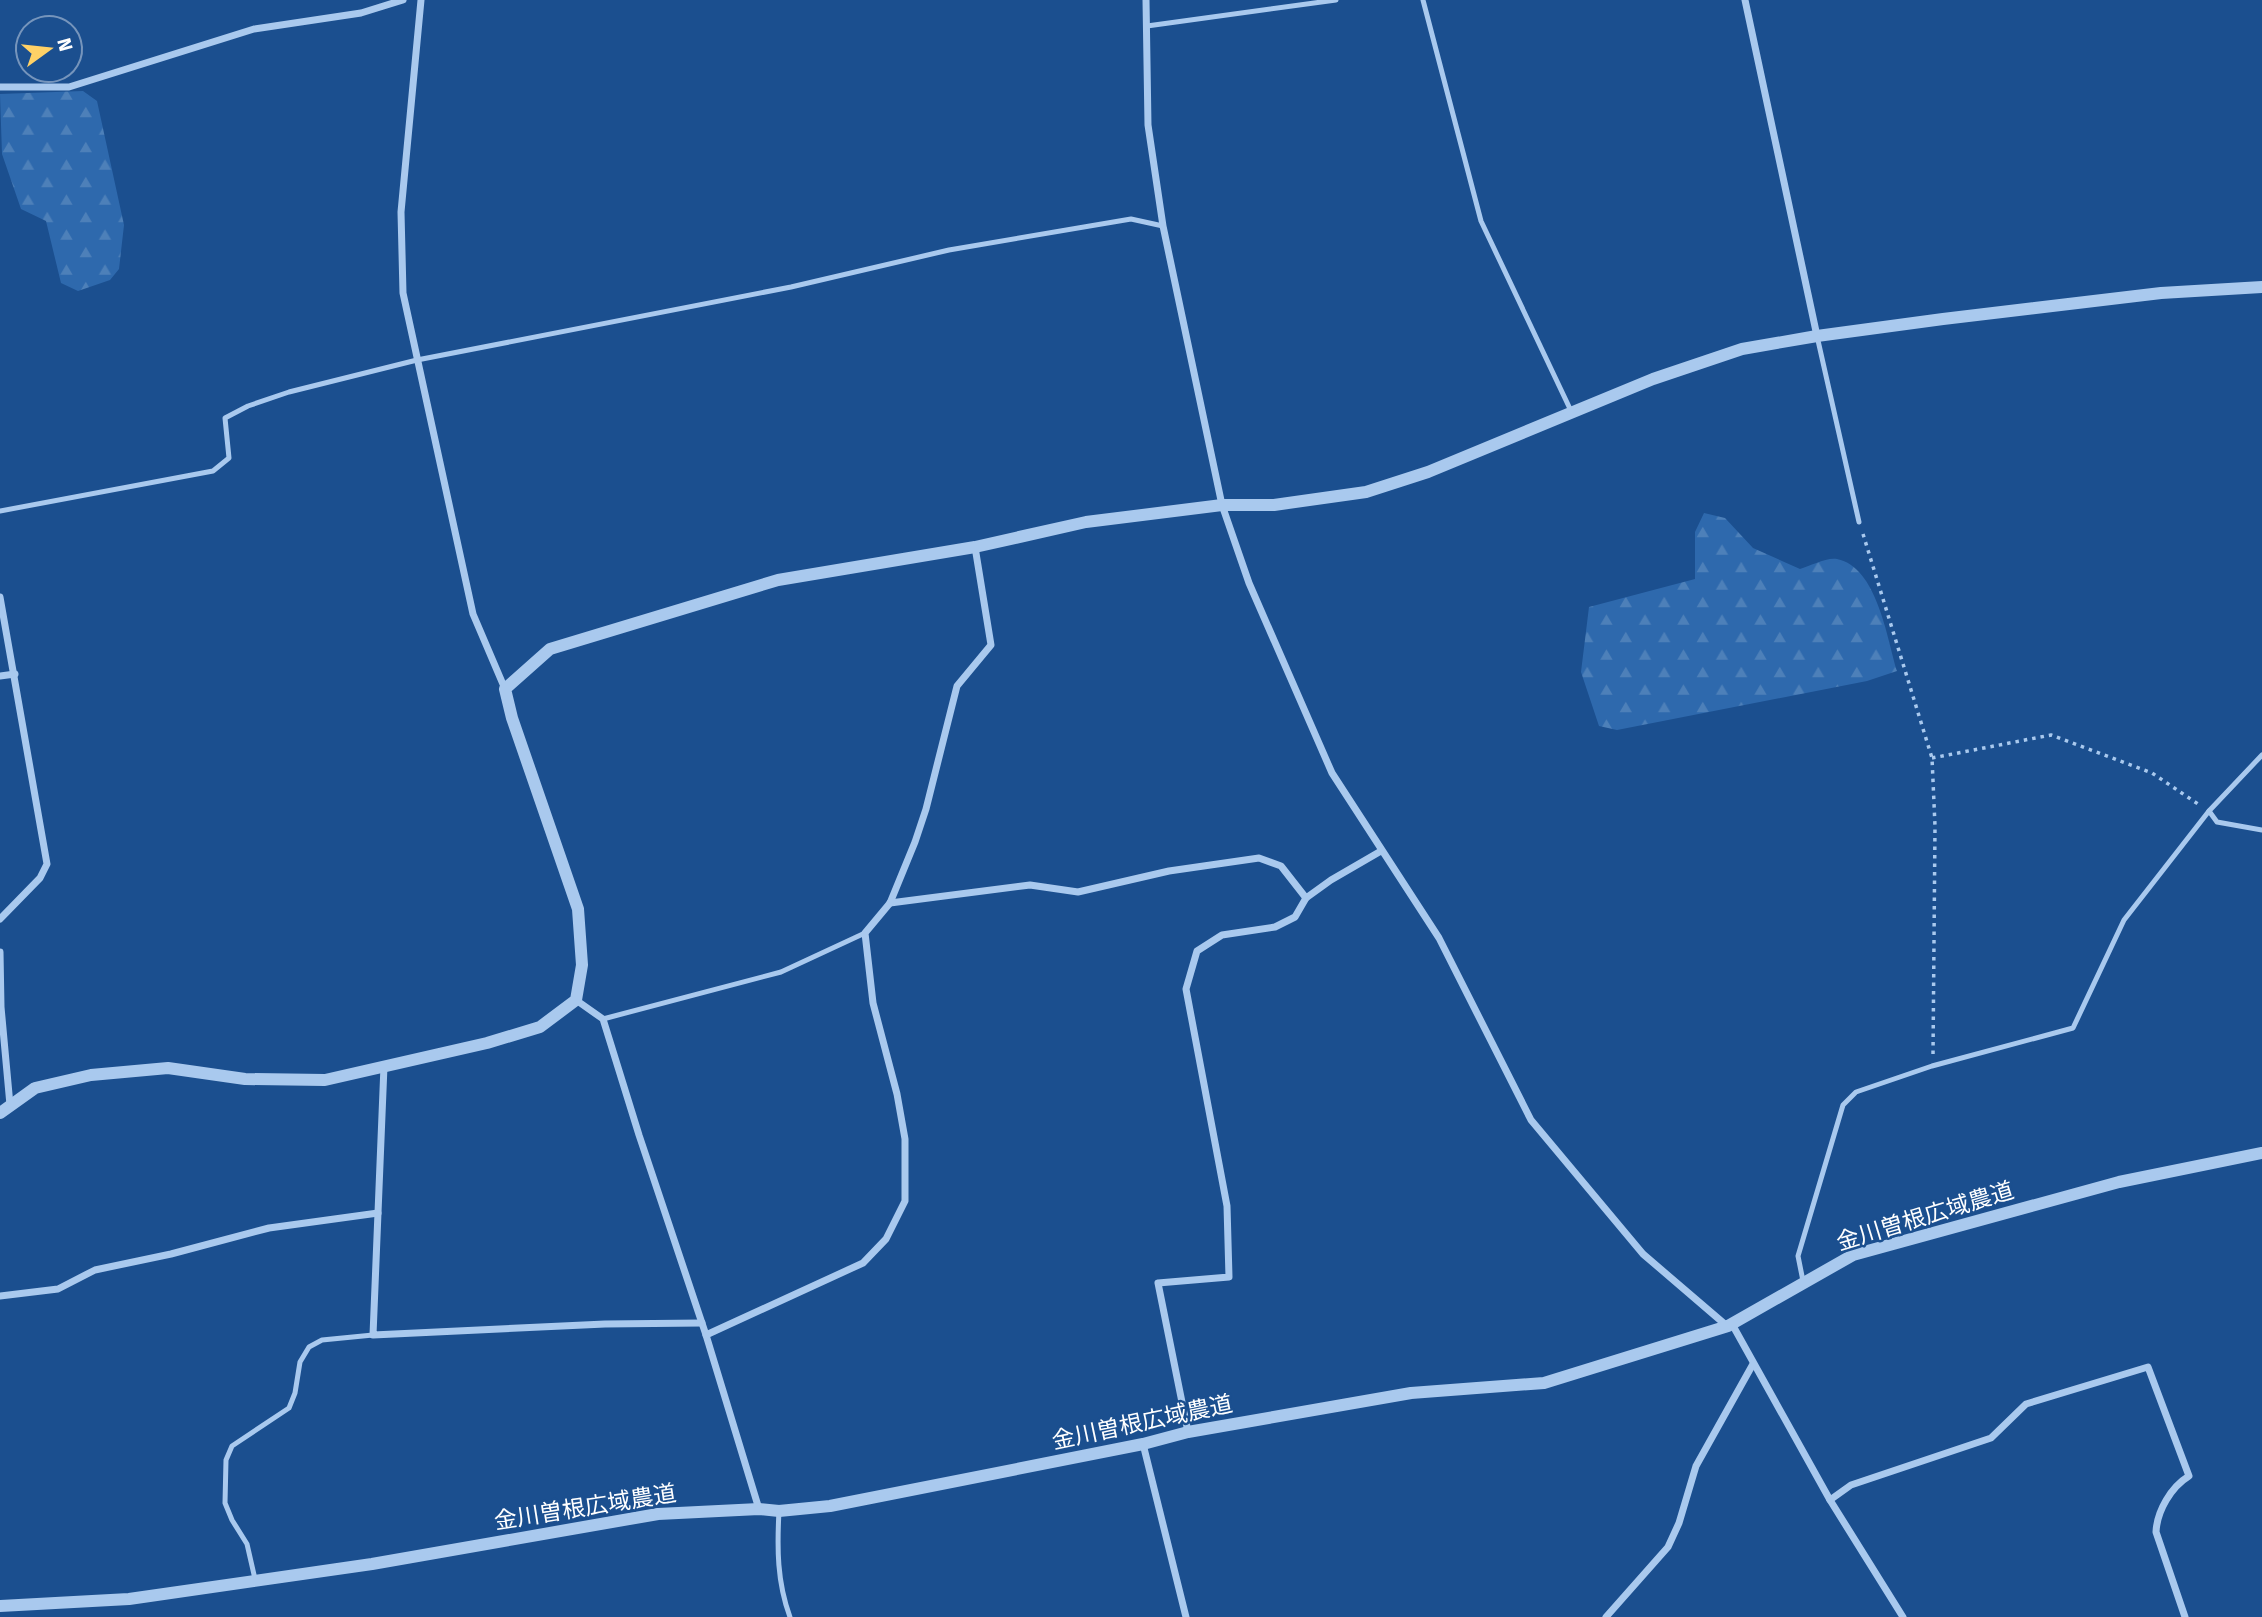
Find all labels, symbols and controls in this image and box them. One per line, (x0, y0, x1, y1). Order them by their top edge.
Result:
north arrow (14, 14, 84, 84)
text: N (52, 36, 78, 54)
street label: 金川曽根広域農道 (1833, 1176, 2017, 1256)
street label: 金川曽根広域農道 (1049, 1389, 1235, 1455)
street label: 金川曽根広域農道 (492, 1479, 678, 1535)

